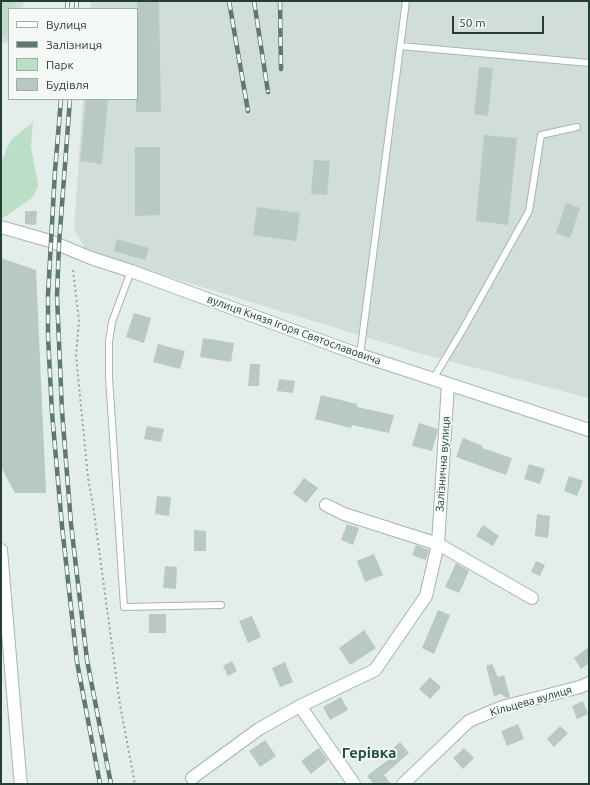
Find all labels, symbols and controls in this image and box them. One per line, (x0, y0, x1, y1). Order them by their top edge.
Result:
legend (8, 8, 138, 100)
scale bar (454, 8, 546, 34)
text: 50 m (459, 16, 486, 29)
text: Вулиця (46, 18, 87, 31)
text: Залізниця (46, 38, 102, 51)
text: Парк (46, 58, 74, 71)
text: Будівля (46, 78, 89, 91)
street label: вулиця Князя Ігоря Святославовича (205, 292, 383, 368)
street label: Залізнична вулиця (433, 416, 453, 512)
street label: Кільцева вулиця (488, 683, 574, 719)
district label: Герівка (342, 744, 396, 762)

